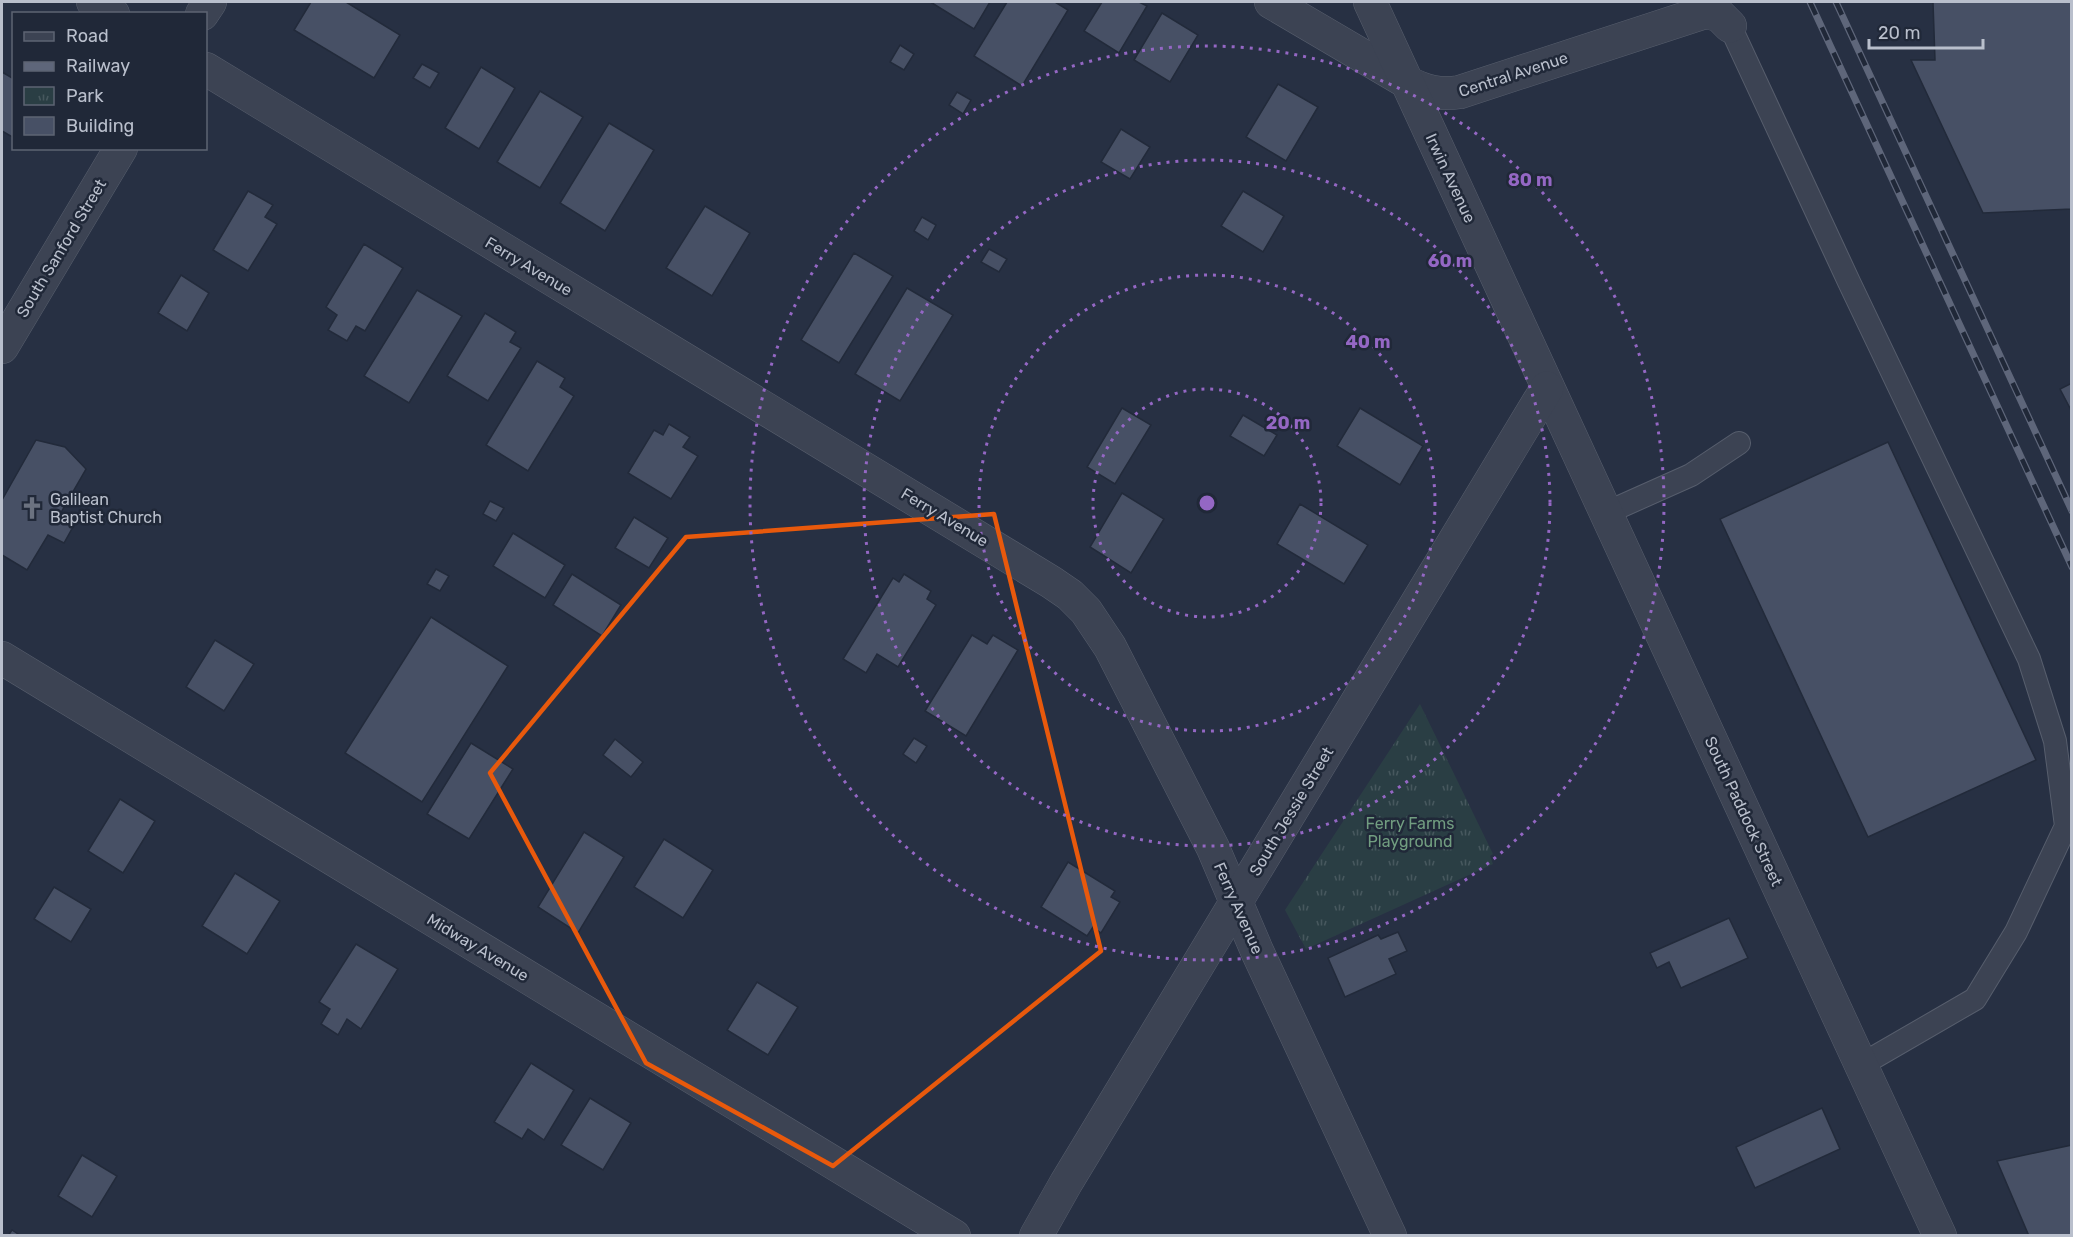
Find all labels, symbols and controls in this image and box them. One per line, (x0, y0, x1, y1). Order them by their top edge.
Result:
legend (12, 12, 207, 150)
scale bar (1869, 12, 1983, 50)
text: 20 m (1878, 22, 1920, 44)
text: Road (66, 25, 109, 47)
street label: Central Avenue (1456, 48, 1570, 101)
text: Railway (66, 55, 130, 77)
text: Park (66, 85, 104, 107)
text: Building (66, 115, 134, 137)
street label: Irwin Avenue (1422, 131, 1480, 226)
text: 80 m (1508, 169, 1552, 191)
street label: South Sanford Street (13, 176, 110, 321)
street label: Ferry Avenue (482, 233, 576, 300)
text: 60 m (1428, 250, 1472, 272)
text: 40 m (1346, 331, 1390, 353)
text: 20 m (1266, 412, 1310, 434)
street label: Ferry Avenue (898, 484, 992, 551)
place label: Galilean Baptist Church (50, 490, 162, 527)
centre of rings (1197, 493, 1217, 513)
church icon: Galilean Baptist Church (19, 495, 45, 521)
street label: South Paddock Street (1701, 733, 1787, 889)
street label: South Jessie Street (1245, 743, 1337, 879)
park label: Ferry Farms Playground (1366, 814, 1454, 851)
street label: Ferry Avenue (1210, 859, 1267, 957)
street label: Midway Avenue (423, 910, 532, 985)

